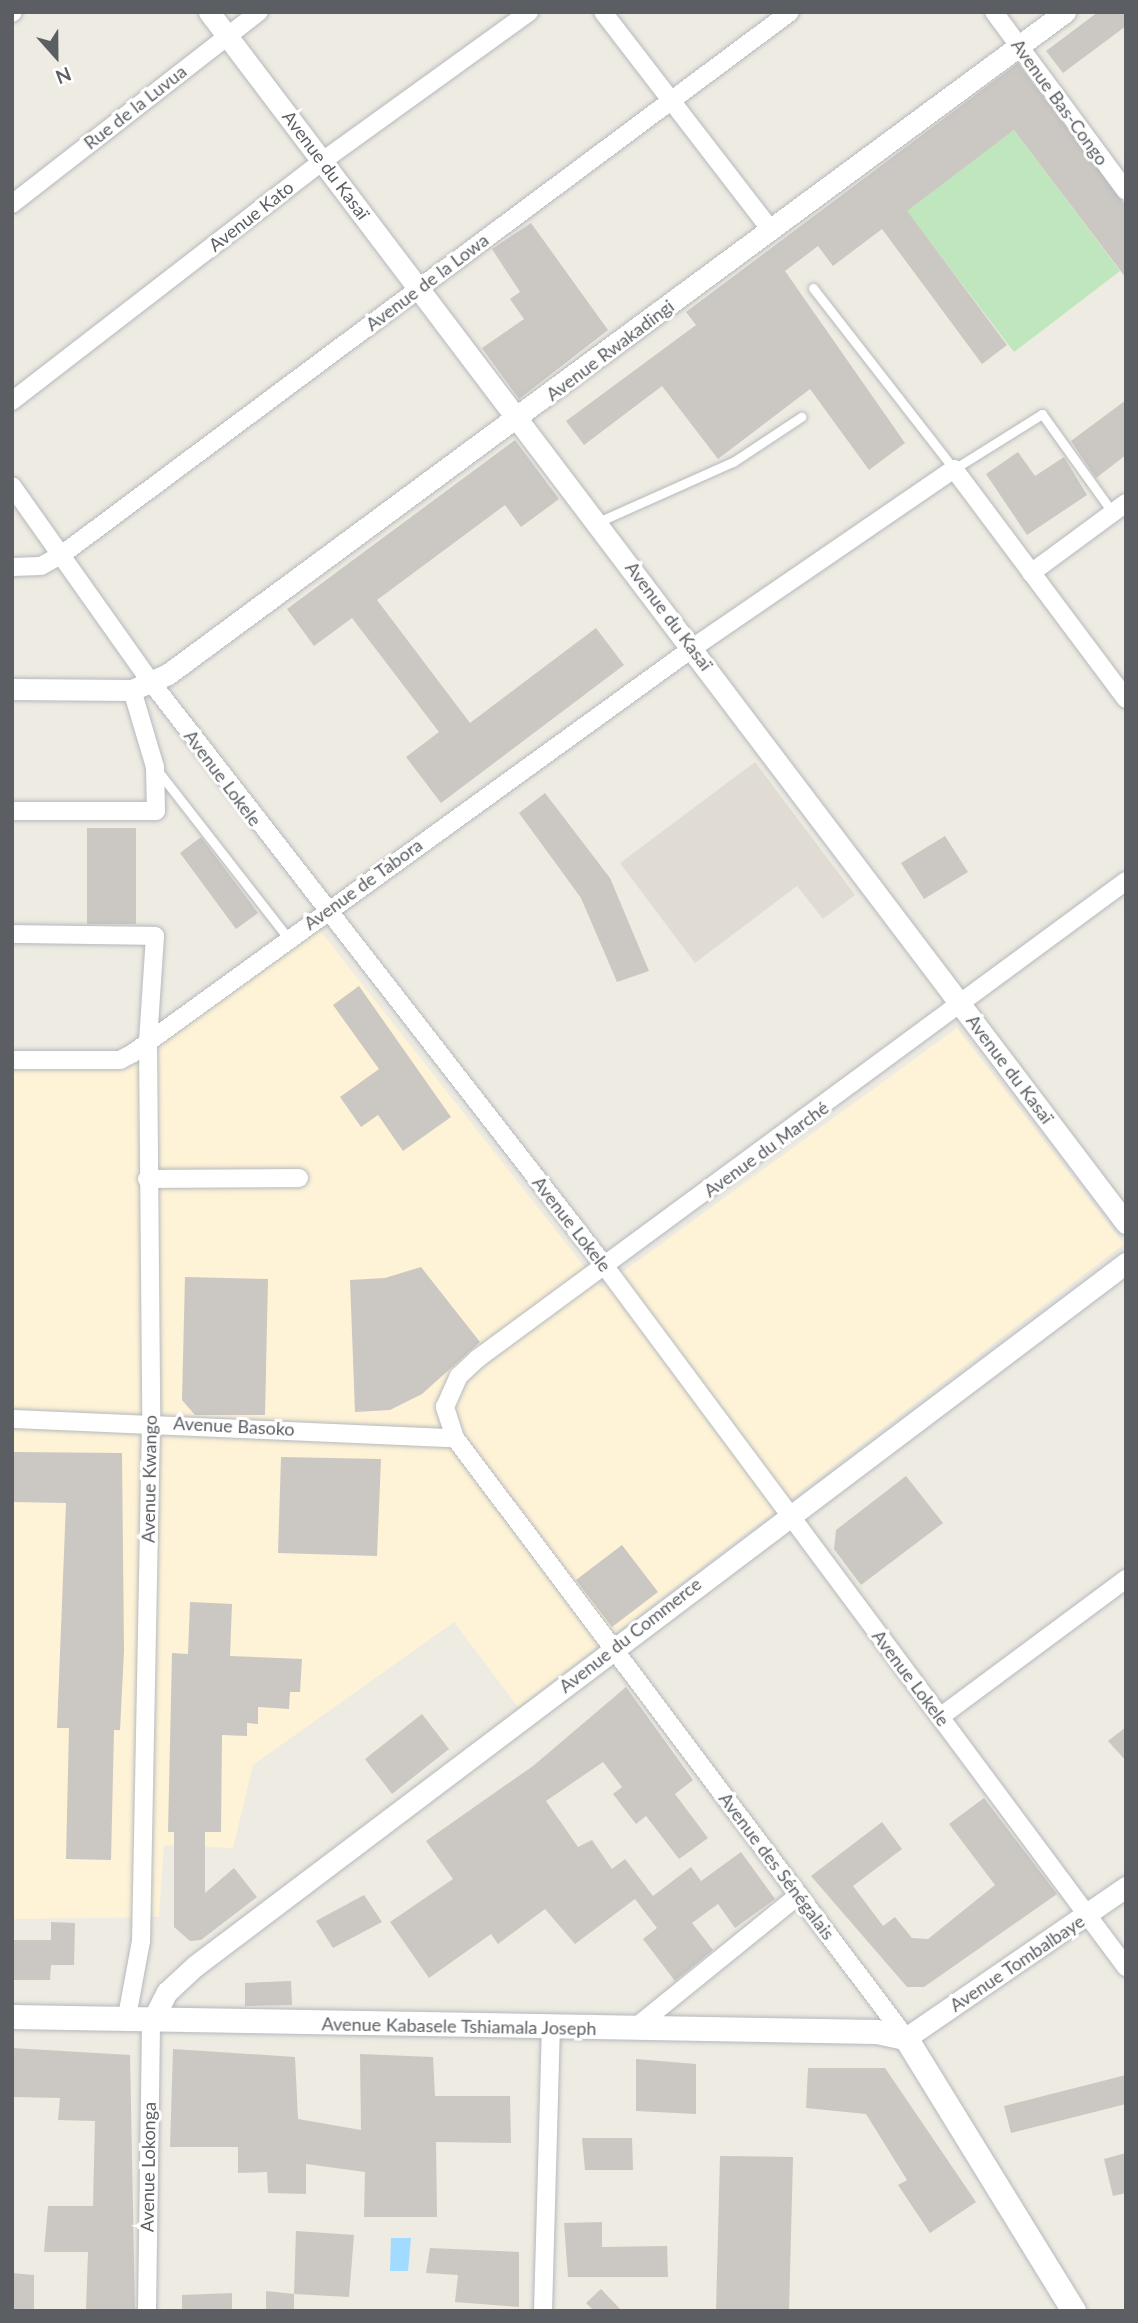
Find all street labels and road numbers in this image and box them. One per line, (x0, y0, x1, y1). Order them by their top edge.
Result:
street label: Avenue Bas-Congo (1007, 35, 1113, 169)
street label: Rue de la Luvua (79, 60, 191, 154)
street label: Avenue du Kasaï (278, 106, 374, 224)
street label: Avenue Kato (204, 176, 298, 256)
street label: Avenue de la Lowa (361, 229, 493, 335)
street label: Avenue Rwakadingi (542, 295, 678, 405)
street label: Avenue du Kasaï (621, 557, 717, 675)
street label: Avenue Lokele (180, 726, 266, 830)
street label: Avenue de Tabora (299, 834, 427, 934)
street label: Avenue du Kasaï (962, 1010, 1058, 1128)
street label: Avenue du Marché (700, 1097, 832, 1201)
street label: Avenue Lokele (528, 1172, 616, 1276)
street label: Avenue Basoko (173, 1412, 295, 1440)
street label: Avenue Kwango (137, 1415, 161, 1543)
street label: Avenue du Commerce (555, 1573, 705, 1697)
street label: Avenue Lokele (868, 1626, 954, 1730)
street label: Avenue des Sénégalais (715, 1788, 839, 1944)
street label: Avenue Tombalbaye (945, 1910, 1089, 2016)
street label: Avenue Kabasele Tshiamala Joseph (321, 2013, 597, 2039)
street label: Avenue Lokonga (136, 2102, 160, 2232)

